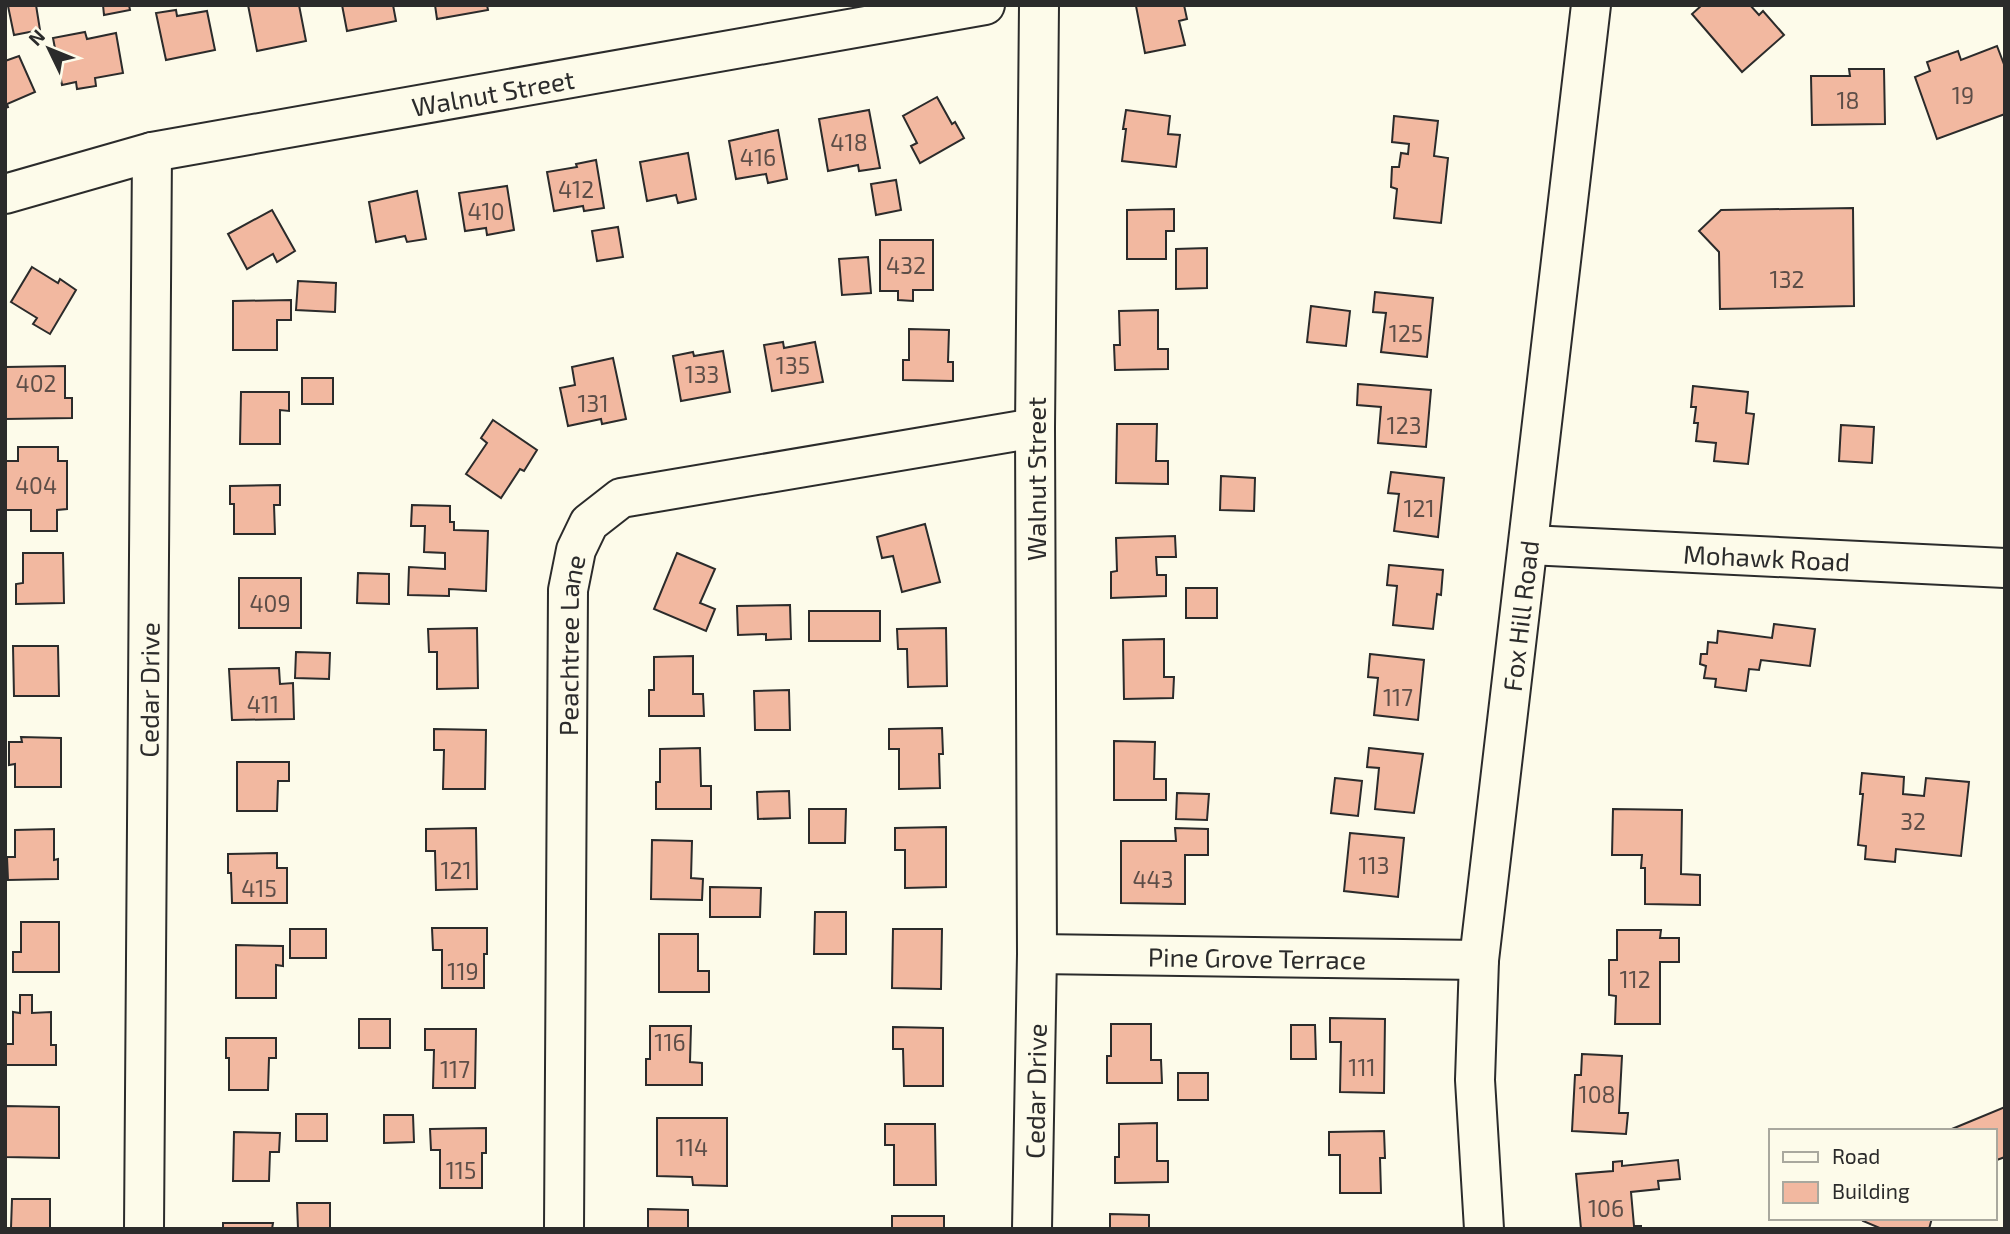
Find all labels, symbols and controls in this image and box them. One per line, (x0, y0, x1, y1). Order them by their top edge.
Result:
north arrow (14, 14, 84, 84)
text: N (23, 24, 49, 50)
street label: Walnut Street (409, 62, 577, 121)
house number: 19 (1952, 81, 1974, 109)
house number: 18 (1836, 86, 1860, 114)
house number: 418 (830, 128, 868, 156)
house number: 416 (740, 143, 776, 171)
house number: 412 (558, 175, 594, 203)
house number: 410 (467, 197, 505, 225)
house number: 432 (886, 251, 926, 279)
house number: 132 (1770, 265, 1804, 293)
house number: 125 (1389, 319, 1423, 347)
house number: 135 (776, 351, 810, 379)
house number: 133 (685, 360, 719, 388)
house number: 402 (16, 369, 56, 397)
house number: 131 (577, 389, 609, 417)
street label: Walnut Street (1020, 397, 1051, 561)
house number: 123 (1387, 411, 1421, 439)
house number: 404 (15, 471, 57, 499)
house number: 121 (1403, 494, 1435, 522)
street label: Mohawk Road (1683, 537, 1851, 576)
street label: Fox Hill Road (1495, 538, 1544, 693)
street label: Peachtree Lane (552, 552, 590, 736)
house number: 409 (249, 589, 291, 617)
street label: Cedar Drive (132, 622, 164, 758)
house number: 117 (1383, 683, 1413, 711)
house number: 411 (247, 690, 279, 718)
house number: 32 (1900, 807, 1926, 835)
house number: 113 (1358, 851, 1390, 879)
house number: 121 (440, 856, 472, 884)
house number: 443 (1132, 865, 1174, 893)
house number: 415 (241, 874, 277, 902)
street label: Pine Grove Terrace (1148, 940, 1366, 974)
house number: 119 (447, 957, 479, 985)
house number: 112 (1619, 965, 1651, 993)
street label: Cedar Drive (1018, 1023, 1051, 1159)
house number: 116 (654, 1028, 686, 1056)
house number: 111 (1348, 1053, 1376, 1081)
house number: 117 (440, 1055, 470, 1083)
house number: 108 (1579, 1080, 1615, 1108)
legend (1769, 1129, 1996, 1220)
house number: 114 (676, 1133, 708, 1161)
text: Road (1832, 1143, 1880, 1168)
house number: 115 (446, 1156, 476, 1184)
text: Building (1832, 1178, 1910, 1203)
house number: 106 (1588, 1194, 1624, 1222)

